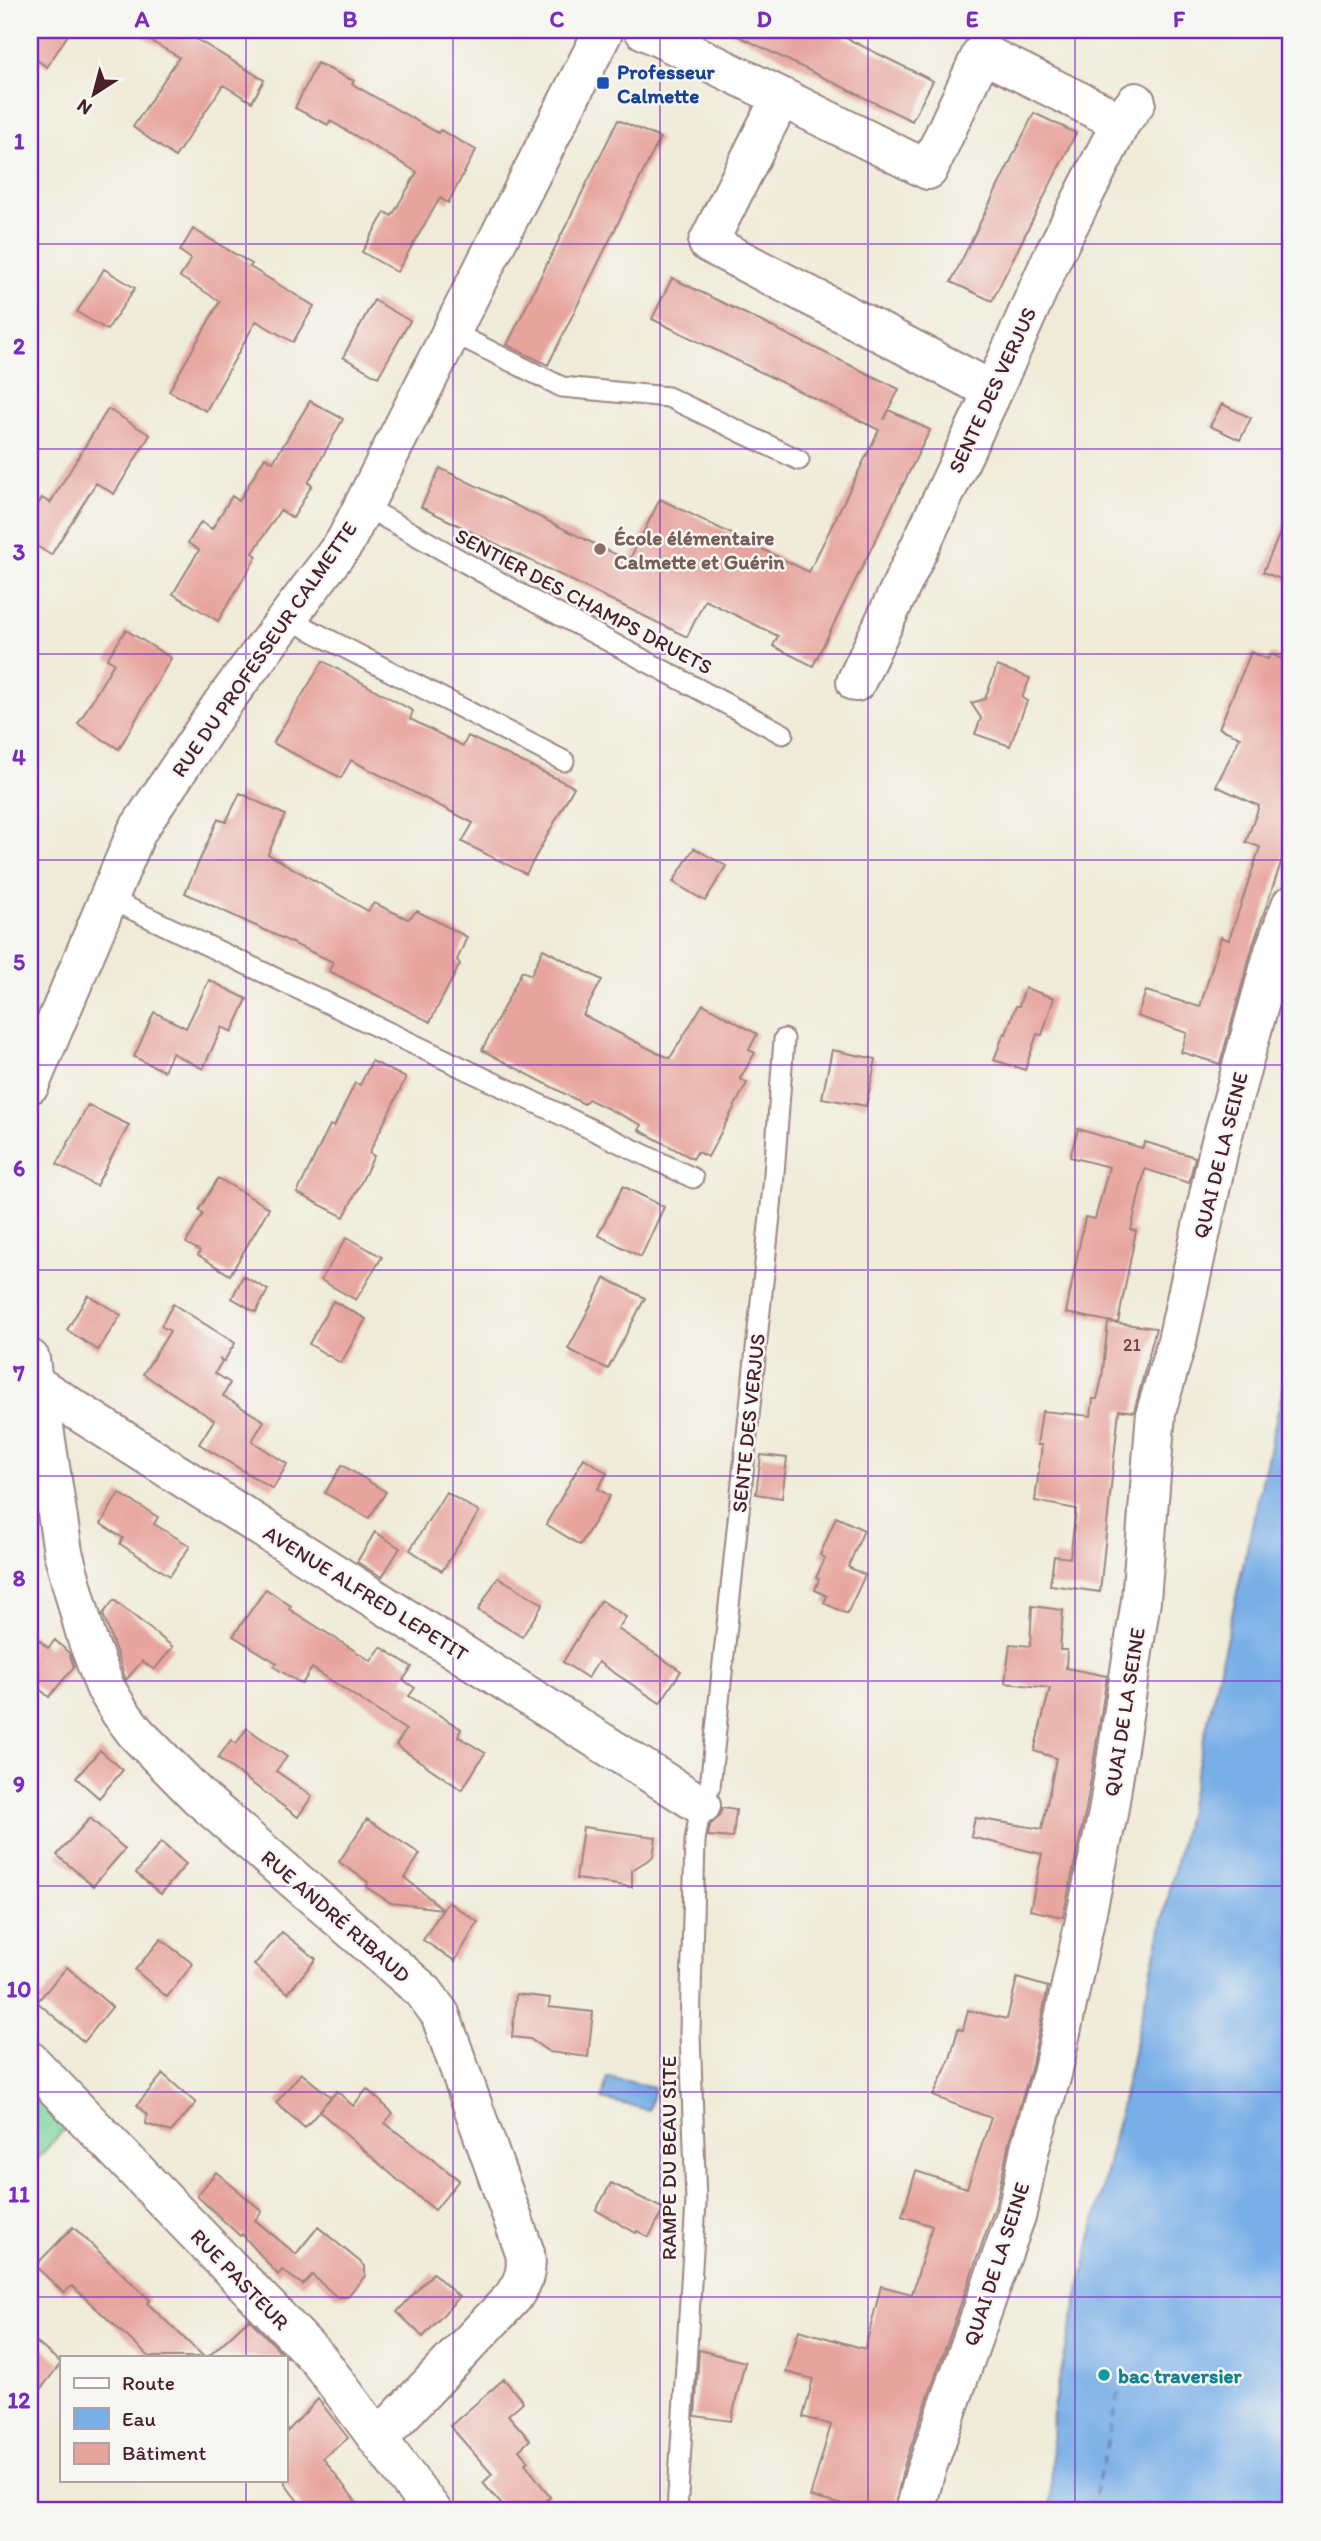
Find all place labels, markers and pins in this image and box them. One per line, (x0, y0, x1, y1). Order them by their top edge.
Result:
place label: Professeur Calmette (617, 59, 716, 108)
marker: Professeur Calmette (595, 75, 611, 91)
place label: École élémentaire Calmette et Guérin (614, 525, 785, 574)
marker: École élémentaire Calmette et Guérin (592, 541, 608, 557)
place label: bac traversier (1118, 2363, 1243, 2388)
marker: bac traversier (1096, 2367, 1112, 2383)

